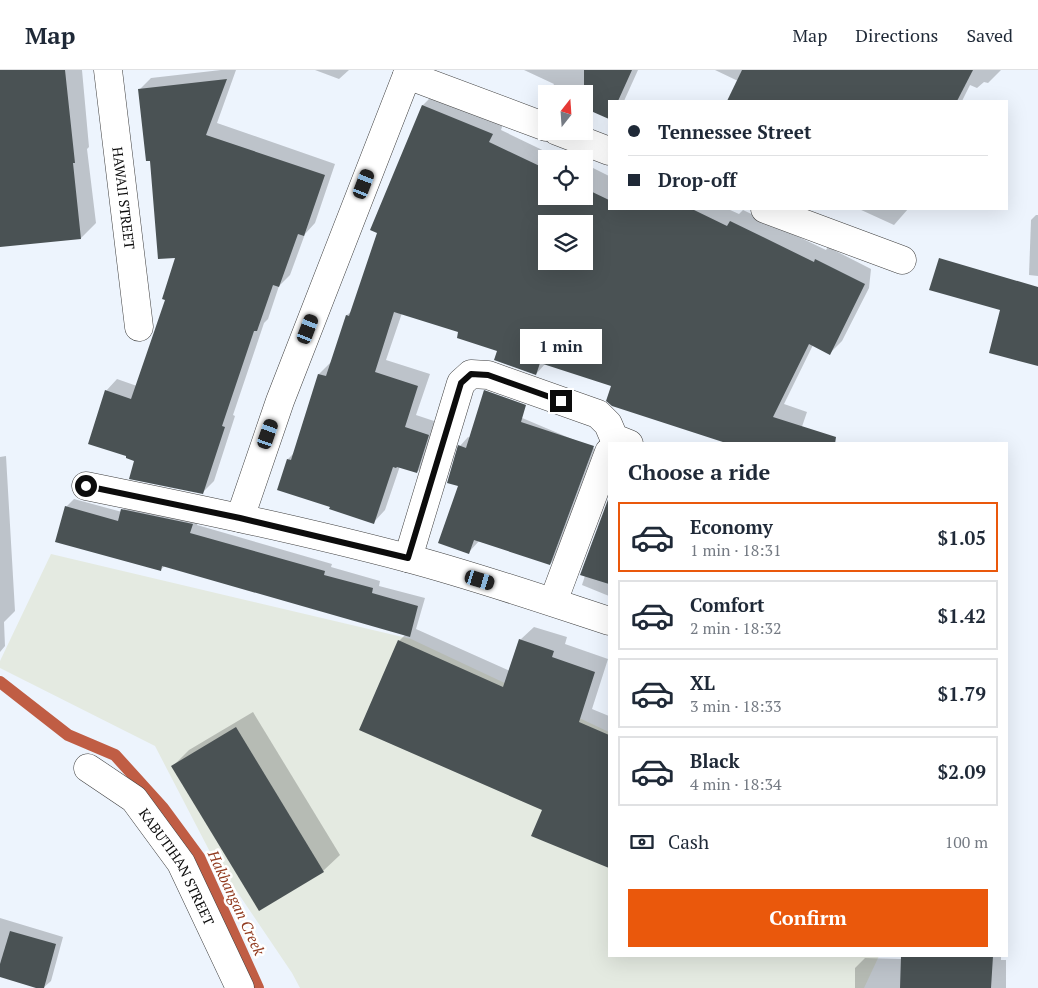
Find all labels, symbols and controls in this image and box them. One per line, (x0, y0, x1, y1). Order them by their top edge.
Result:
text: Map (25, 19, 75, 51)
text: Map (792, 23, 827, 47)
text: Directions (855, 23, 938, 47)
text: Saved (966, 23, 1013, 47)
north arrow (538, 85, 592, 140)
map controls (538, 85, 593, 270)
text: Tennessee Street (658, 119, 812, 144)
street label: HAWAII STREET (108, 146, 140, 251)
button: locate (538, 150, 593, 205)
car (351, 167, 376, 201)
text: Drop-off (658, 167, 736, 192)
button: layers (538, 215, 593, 270)
car (295, 312, 320, 346)
callout: 1 min (520, 328, 602, 364)
text: 1 min (539, 335, 583, 357)
route end (550, 390, 572, 412)
car (256, 417, 279, 451)
text: Choose a ride (628, 457, 770, 486)
route start (75, 475, 97, 497)
text: Economy (690, 514, 773, 539)
icon: car (630, 515, 675, 560)
text: $1.05 (937, 525, 986, 550)
text: 1 min · 18:31 (690, 539, 782, 561)
car (463, 568, 496, 592)
text: Comfort (690, 592, 765, 617)
icon: car (630, 593, 675, 638)
text: $1.42 (937, 603, 986, 628)
text: 2 min · 18:32 (690, 617, 782, 639)
text: XL (690, 670, 715, 695)
icon: car (630, 671, 675, 716)
text: $1.79 (937, 681, 986, 706)
text: 3 min · 18:33 (690, 695, 782, 717)
text: Black (690, 748, 740, 773)
icon: car (630, 749, 675, 794)
text: $2.09 (937, 759, 986, 784)
text: 4 min · 18:34 (690, 773, 782, 795)
street label: KABUTIHAN STREET (135, 804, 219, 929)
icon: cash (628, 828, 656, 856)
text: Cash (668, 829, 709, 854)
text: 100 m (945, 831, 988, 853)
water label: Hakbangan Creek (203, 846, 270, 959)
button: Confirm (628, 889, 988, 947)

